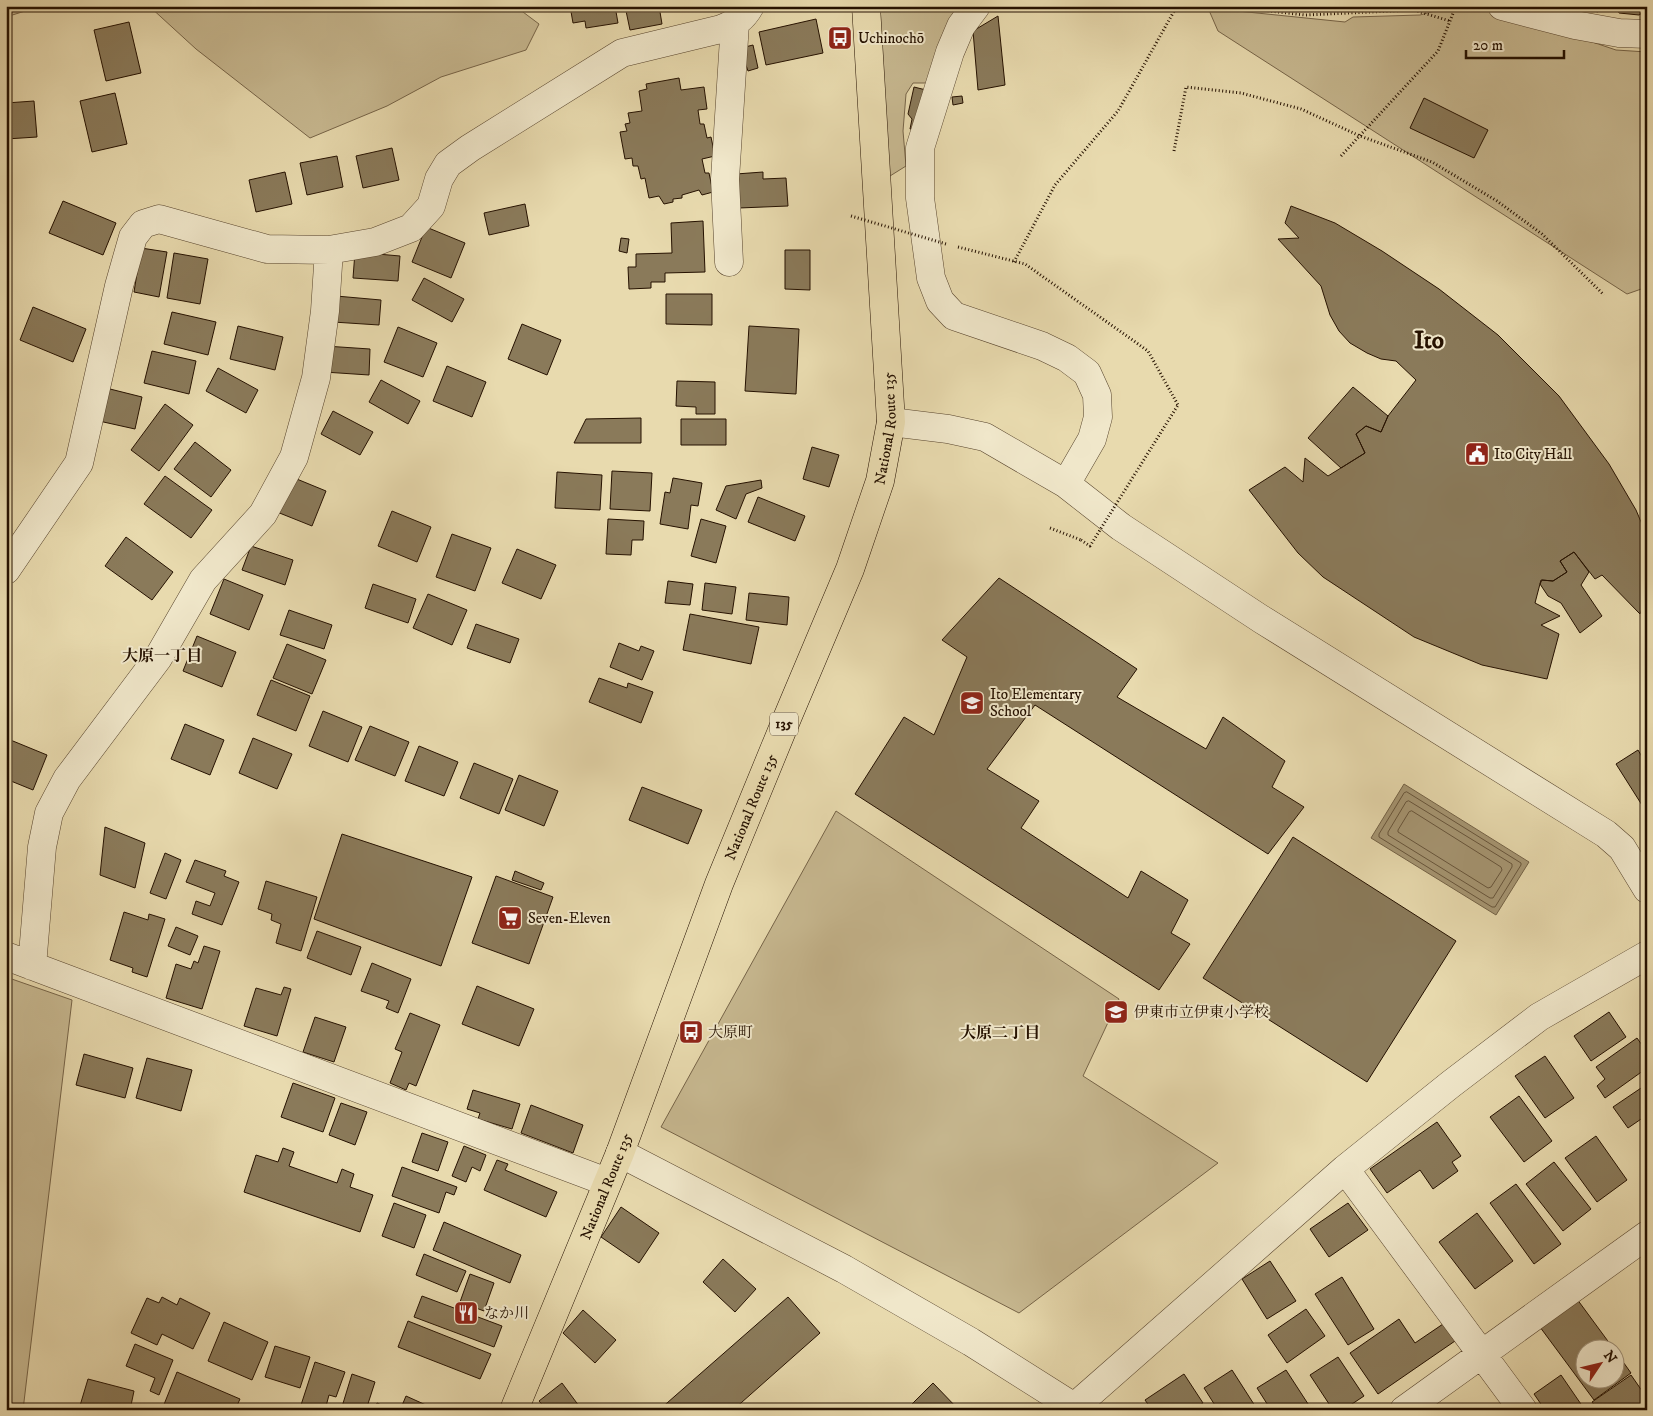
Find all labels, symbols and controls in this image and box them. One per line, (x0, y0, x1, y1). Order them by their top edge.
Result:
bus stop icon: Uchinochō (827, 25, 853, 51)
scale bar (1466, 28, 1563, 60)
place label: Uchinochō (858, 29, 924, 48)
text: 20 m (1473, 36, 1503, 55)
district label: Ito (1414, 325, 1444, 356)
street label: National Route 135 (870, 371, 901, 486)
public building icon: Ito City Hall (1464, 441, 1490, 467)
place label: Ito City Hall (1494, 445, 1573, 464)
district label: 大原一丁目 (122, 646, 202, 666)
place label: Ito Elementary School (990, 685, 1082, 721)
school or university icon: Ito Elementary School (959, 690, 985, 716)
road number: 135 (770, 712, 798, 736)
street label: National Route 135 (720, 750, 781, 863)
supermarket icon: Seven-Eleven (497, 905, 523, 931)
place label: Seven-Eleven (528, 909, 611, 928)
school or university icon: 伊東市立伊東小学校 (1103, 999, 1129, 1025)
place label: 伊東市立伊東小学校 (1134, 1003, 1269, 1022)
bus stop icon: 大原町 (678, 1019, 704, 1045)
place label: 大原町 (708, 1023, 753, 1042)
district label: 大原二丁目 (960, 1023, 1040, 1043)
street label: National Route 135 (576, 1130, 636, 1242)
restaurant icon: なか川 (453, 1300, 479, 1326)
place label: なか川 (484, 1304, 529, 1323)
north arrow (1576, 1338, 1626, 1388)
text: N (1599, 1347, 1621, 1367)

